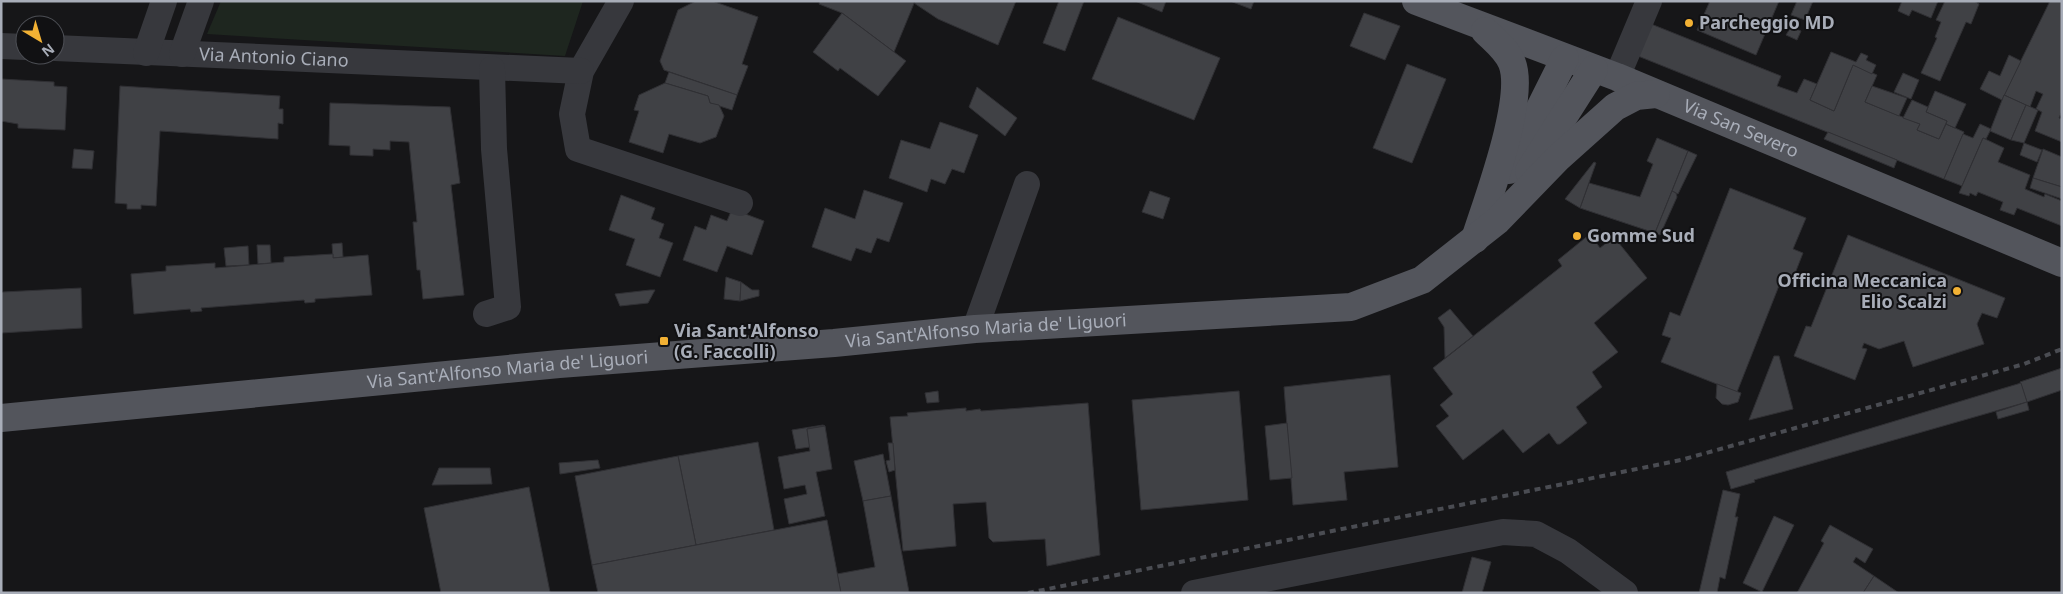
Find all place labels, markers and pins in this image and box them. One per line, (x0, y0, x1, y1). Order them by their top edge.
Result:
place label: Parcheggio MD (1699, 10, 1835, 34)
marker: Parcheggio MD (1683, 17, 1695, 29)
place label: Gomme Sud (1587, 223, 1695, 247)
marker: Gomme Sud (1571, 230, 1583, 242)
place label: Officina Meccanica Elio Scalzi (1777, 268, 1947, 313)
marker: Officina Meccanica Elio Scalzi (1951, 285, 1963, 297)
place label: Via Sant'Alfonso (G. Faccolli) (674, 318, 819, 363)
marker: Via Sant'Alfonso (G. Faccolli) (658, 335, 670, 347)

